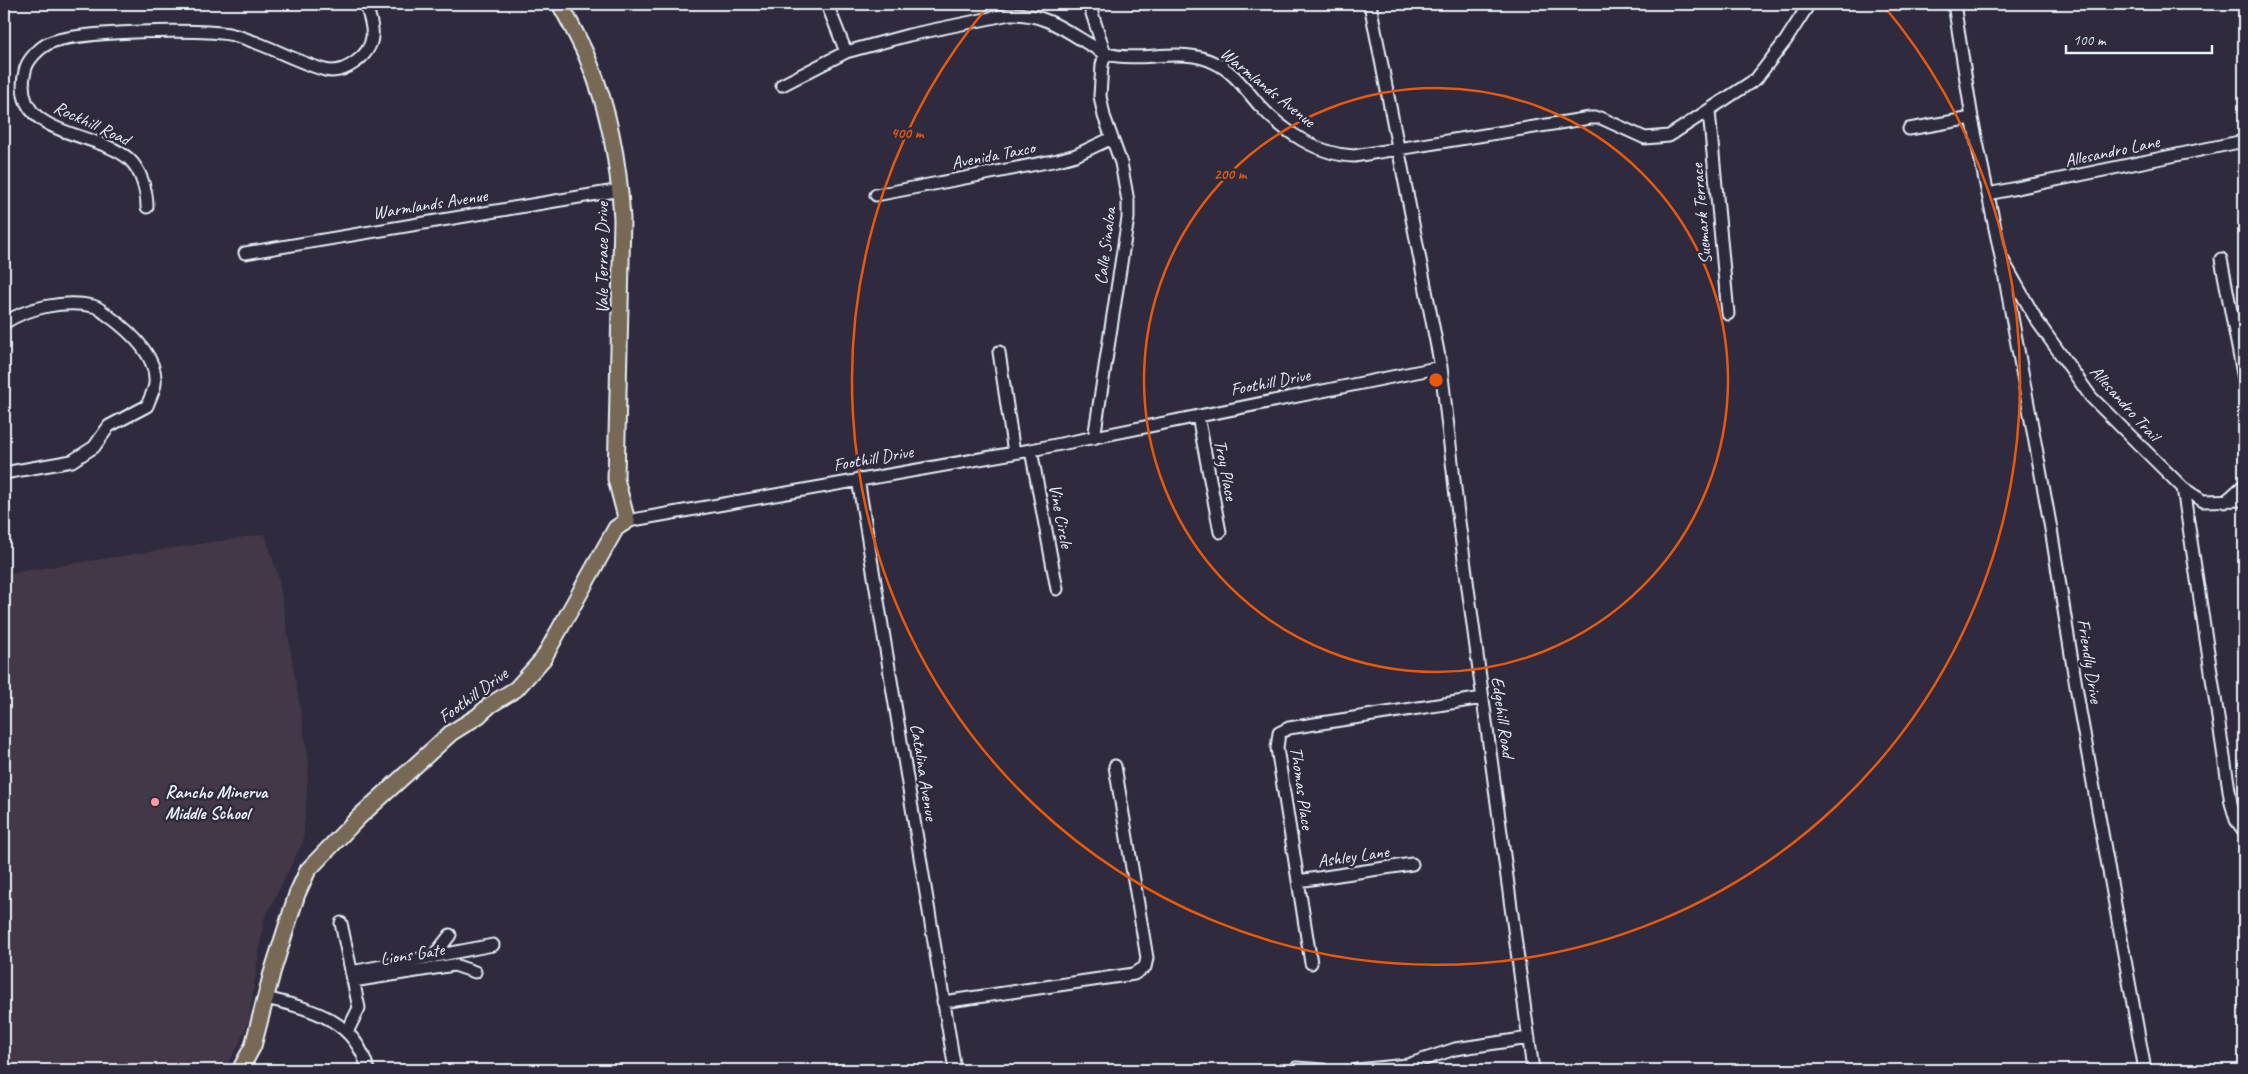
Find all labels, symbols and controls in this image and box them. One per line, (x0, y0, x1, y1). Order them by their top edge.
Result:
scale bar (2066, 22, 2212, 54)
text: 100 m (2073, 31, 2107, 50)
street label: Warmlands Avenue (1216, 42, 1321, 133)
street label: Rockhill Road (50, 96, 136, 151)
text: 400 m (891, 124, 925, 143)
street label: Allesandro Lane (2063, 130, 2162, 172)
street label: Avenida Taxco (949, 136, 1038, 174)
street label: Suemark Terrace (1686, 162, 1716, 265)
text: 200 m (1214, 165, 1248, 184)
street label: Warmlands Avenue (371, 184, 490, 224)
street label: Vale Terrace Drive (591, 201, 613, 314)
street label: Calle Sinaloa (1089, 205, 1121, 286)
street label: Allesandro Trail (2085, 361, 2167, 448)
street label: Foothill Drive (1228, 363, 1313, 400)
centre of rings (1427, 371, 1445, 389)
street label: Troy Place (1209, 438, 1243, 503)
street label: Foothill Drive (831, 440, 916, 476)
street label: Vine Circle (1044, 482, 1078, 551)
street label: Friendly Drive (2073, 617, 2108, 706)
street label: Foothill Drive (434, 662, 513, 728)
street label: Edgehill Road (1486, 675, 1520, 762)
street label: Catalina Avenue (905, 722, 943, 823)
street label: Thomas Place (1285, 745, 1319, 832)
place label: Rancho Minerva Middle School (165, 781, 269, 824)
marker: Rancho Minerva Middle School (149, 796, 161, 808)
street label: Ashley Lane (1316, 840, 1391, 872)
street label: Lions Gate (379, 938, 447, 970)

